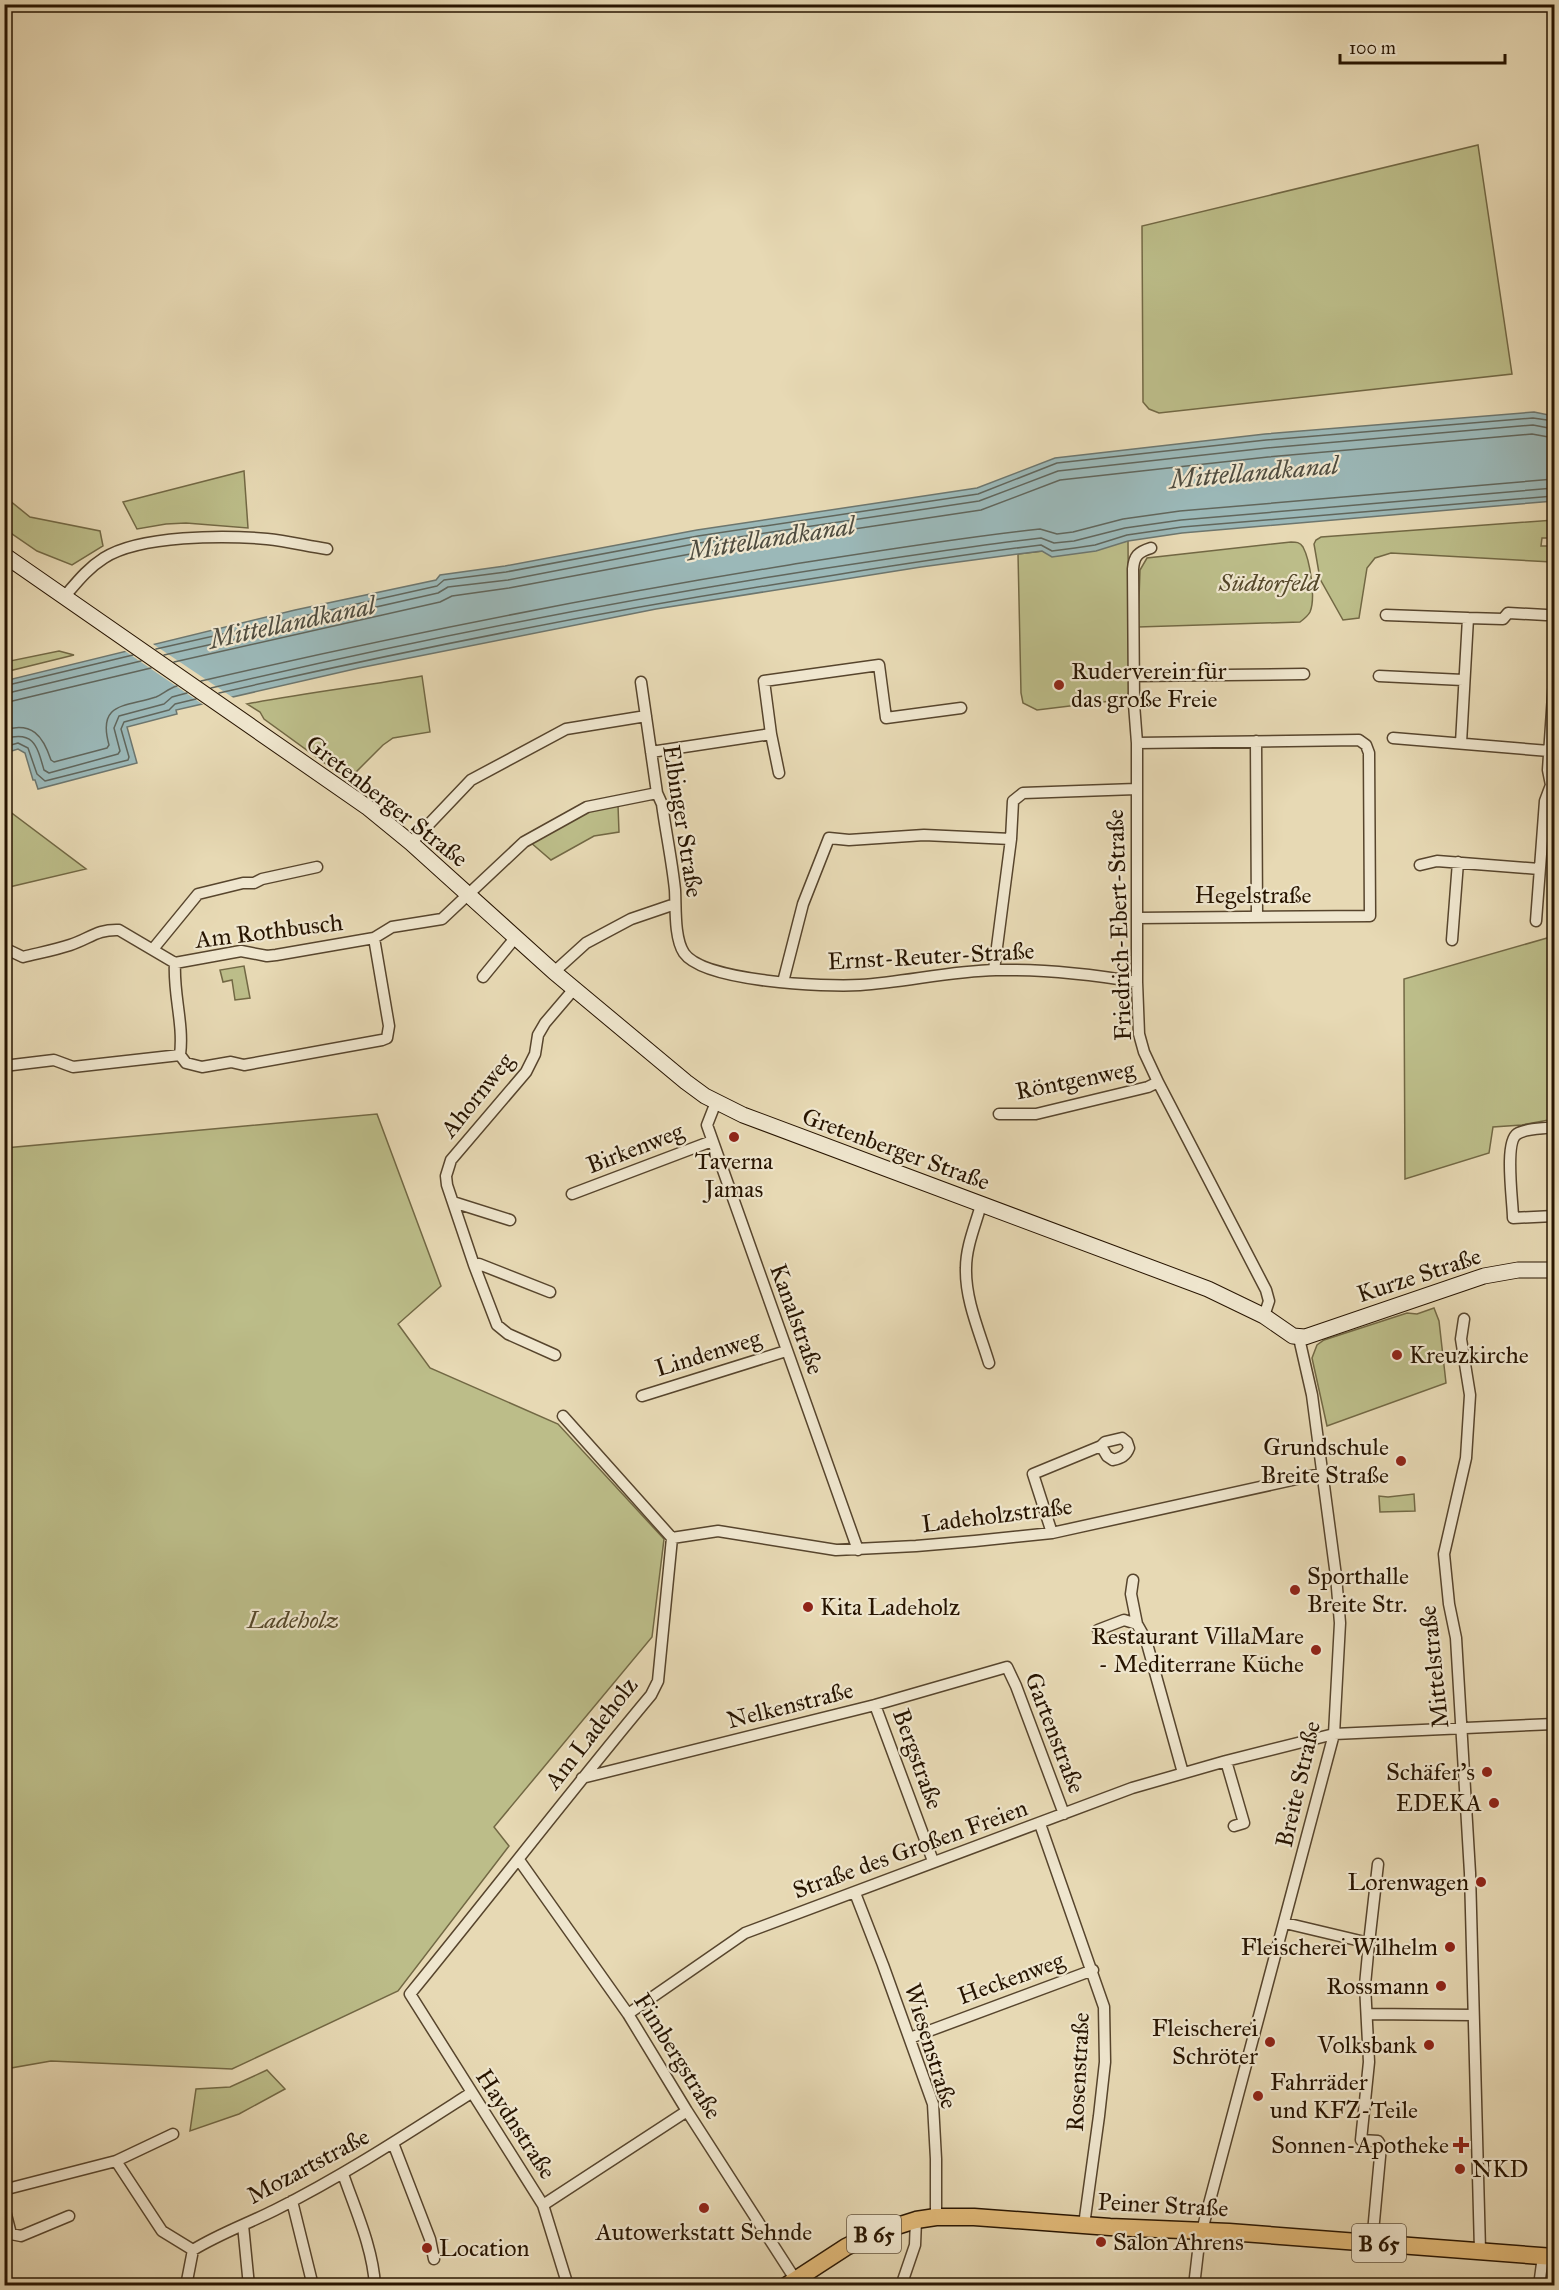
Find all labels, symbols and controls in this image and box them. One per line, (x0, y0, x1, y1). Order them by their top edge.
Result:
scale bar (1340, 27, 1505, 65)
text: 100 m (1349, 37, 1396, 59)
water label: Mittellandkanal (1165, 449, 1342, 496)
water label: Mittellandkanal (682, 509, 859, 567)
park label: Südtorfeld (1218, 568, 1321, 598)
water label: Mittellandkanal (203, 588, 380, 656)
place label: Ruderverein für das große Freie (1071, 656, 1226, 714)
marker: Ruderverein für das große Freie (1052, 678, 1066, 692)
street label: Gretenberger Straße (300, 728, 474, 874)
street label: Elbinger Straße (656, 743, 710, 899)
street label: Friedrich-Ebert-Straße (1100, 809, 1138, 1041)
street label: Hegelstraße (1195, 880, 1312, 910)
street label: Am Rothbusch (192, 907, 345, 955)
street label: Ernst-Reuter-Straße (827, 936, 1035, 976)
street label: Ahornweg (433, 1046, 521, 1144)
street label: Röntgenweg (1013, 1054, 1138, 1106)
street label: Gretenberger Straße (798, 1101, 994, 1197)
street label: Birkenweg (582, 1116, 689, 1180)
marker: Taverna Jamas (727, 1130, 741, 1144)
place label: Taverna Jamas (695, 1146, 774, 1204)
street label: Kurze Straße (1353, 1241, 1485, 1309)
street label: Kanalstraße (763, 1260, 831, 1378)
street label: Lindenweg (652, 1323, 765, 1383)
place label: Kreuzkirche (1409, 1340, 1529, 1370)
marker: Kreuzkirche (1390, 1348, 1404, 1362)
place label: Grundschule Breite Straße (1260, 1432, 1389, 1490)
marker: Grundschule Breite Straße (1394, 1454, 1408, 1468)
street label: Ladeholzstraße (920, 1491, 1074, 1539)
place label: Sporthalle Breite Str. (1307, 1561, 1409, 1619)
marker: Sporthalle Breite Str. (1288, 1583, 1302, 1597)
place label: Kita Ladeholz (820, 1592, 960, 1622)
marker: Kita Ladeholz (801, 1600, 815, 1614)
street label: Mittelstraße (1413, 1604, 1455, 1730)
park label: Ladeholz (246, 1605, 339, 1635)
place label: Restaurant VillaMare - Mediterrane Küche (1091, 1621, 1304, 1679)
marker: Restaurant VillaMare - Mediterrane Küche (1309, 1643, 1323, 1657)
street label: Gartenstraße (1018, 1668, 1092, 1798)
street label: Am Ladeholz (537, 1671, 644, 1796)
street label: Nelkenstraße (724, 1675, 856, 1735)
street label: Bergstraße (886, 1705, 950, 1813)
street label: Breite Straße (1269, 1718, 1327, 1850)
place label: Schäfer's (1386, 1757, 1475, 1787)
marker: Schäfer's (1480, 1765, 1494, 1779)
place label: EDEKA (1396, 1788, 1482, 1818)
street label: Straße des Großen Freien (789, 1793, 1031, 1905)
marker: EDEKA (1487, 1796, 1501, 1810)
place label: Lorenwagen (1348, 1867, 1469, 1897)
marker: Lorenwagen (1474, 1875, 1488, 1889)
place label: Fleischerei Wilhelm (1241, 1932, 1438, 1962)
marker: Fleischerei Wilhelm (1443, 1940, 1457, 1954)
street label: Heckenweg (954, 1945, 1069, 2011)
place label: Rossmann (1326, 1971, 1429, 2001)
marker: Rossmann (1434, 1979, 1448, 1993)
street label: Wiesenstraße (898, 1980, 964, 2112)
street label: Fimbergstraße (627, 1987, 729, 2125)
street label: Rosenstraße (1060, 2012, 1096, 2132)
place label: Fleischerei Schröter (1152, 2013, 1258, 2071)
place label: Volksbank (1316, 2030, 1418, 2060)
marker: Fleischerei Schröter (1263, 2035, 1277, 2049)
marker: Volksbank (1422, 2038, 1436, 2052)
street label: Haydnstraße (469, 2063, 563, 2185)
place label: Fahrräder und KFZ-Teile (1270, 2067, 1418, 2125)
marker: Fahrräder und KFZ-Teile (1251, 2089, 1265, 2103)
street label: Mozartstraße (242, 2121, 374, 2211)
place label: Sonnen-Apotheke (1271, 2130, 1449, 2160)
marker: Sonnen-Apotheke (1454, 2138, 1468, 2152)
place label: NKD (1472, 2154, 1528, 2184)
marker: NKD (1453, 2162, 1467, 2176)
street label: Peiner Straße (1097, 2187, 1229, 2223)
marker: Autowerkstatt Sehnde (697, 2201, 711, 2215)
road number: B 65 (847, 2215, 901, 2253)
place label: Autowerkstatt Sehnde (595, 2217, 812, 2247)
road number: B 65 (1352, 2224, 1406, 2262)
place label: Salon Ahrens (1113, 2227, 1244, 2257)
place label: Location (439, 2233, 530, 2263)
marker: Salon Ahrens (1094, 2235, 1108, 2249)
marker: Location (420, 2241, 434, 2255)

